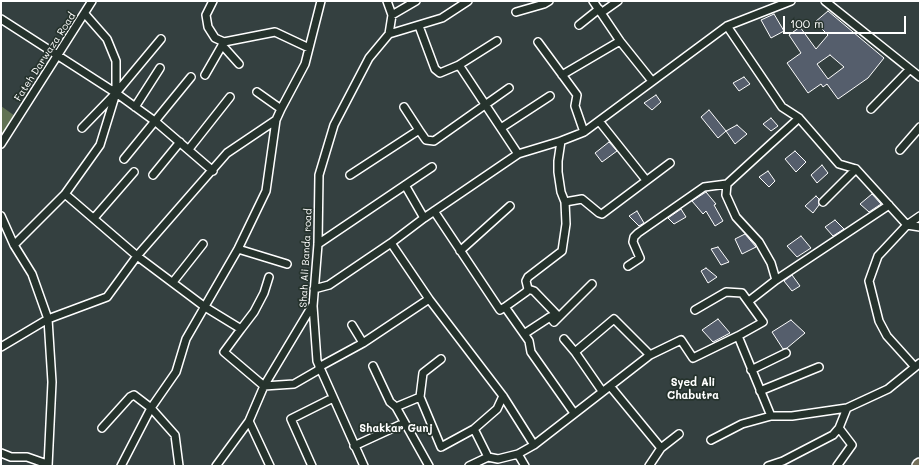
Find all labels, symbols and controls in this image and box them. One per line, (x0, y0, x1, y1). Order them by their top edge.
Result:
scale bar (785, 8, 908, 34)
street label: Fateh Darwaza Road (12, 10, 78, 104)
text: 100 m (790, 15, 824, 31)
street label: Shah Ali Banda road (297, 208, 315, 308)
district label: Syed Ali Chabutra (667, 376, 719, 402)
district label: Shakkar Gunj (359, 422, 433, 436)

